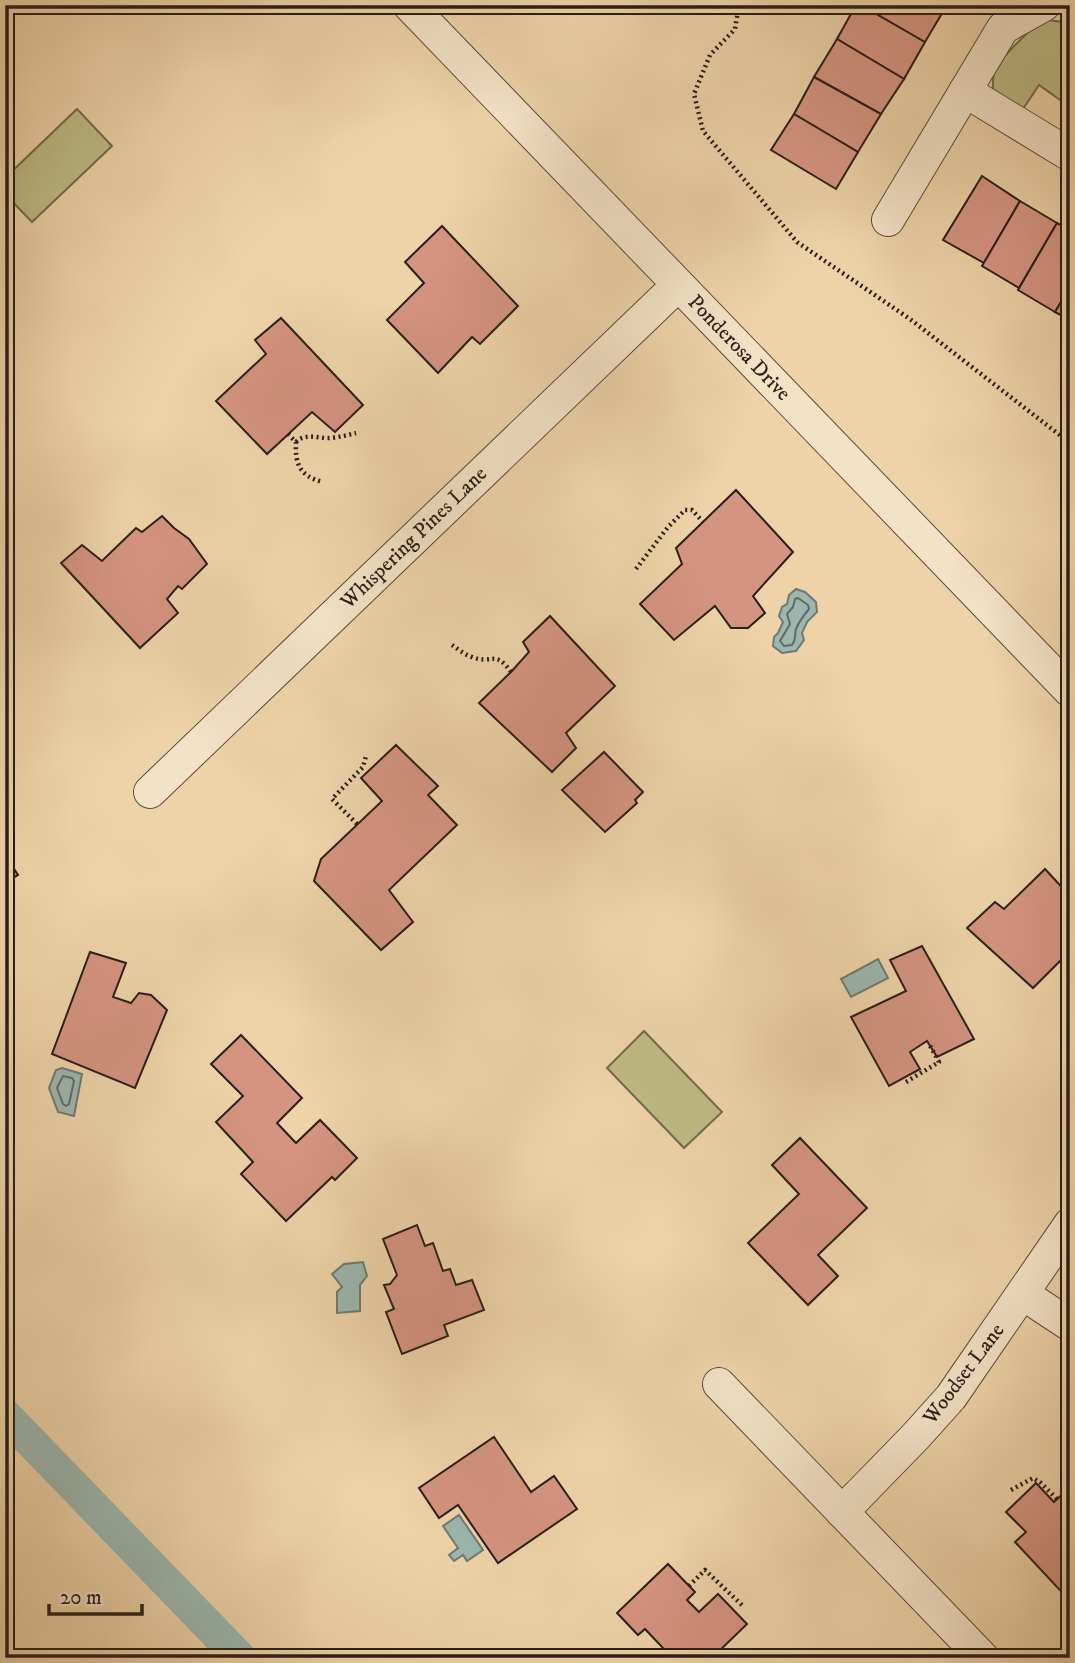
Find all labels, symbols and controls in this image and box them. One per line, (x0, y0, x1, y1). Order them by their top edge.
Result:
street label: Ponderosa Drive (682, 290, 796, 407)
street label: Whispering Pines Lane (335, 461, 493, 615)
street label: Woodset Lane (917, 1318, 1011, 1430)
scale bar (49, 1572, 142, 1616)
text: 20 m (60, 1585, 102, 1611)

